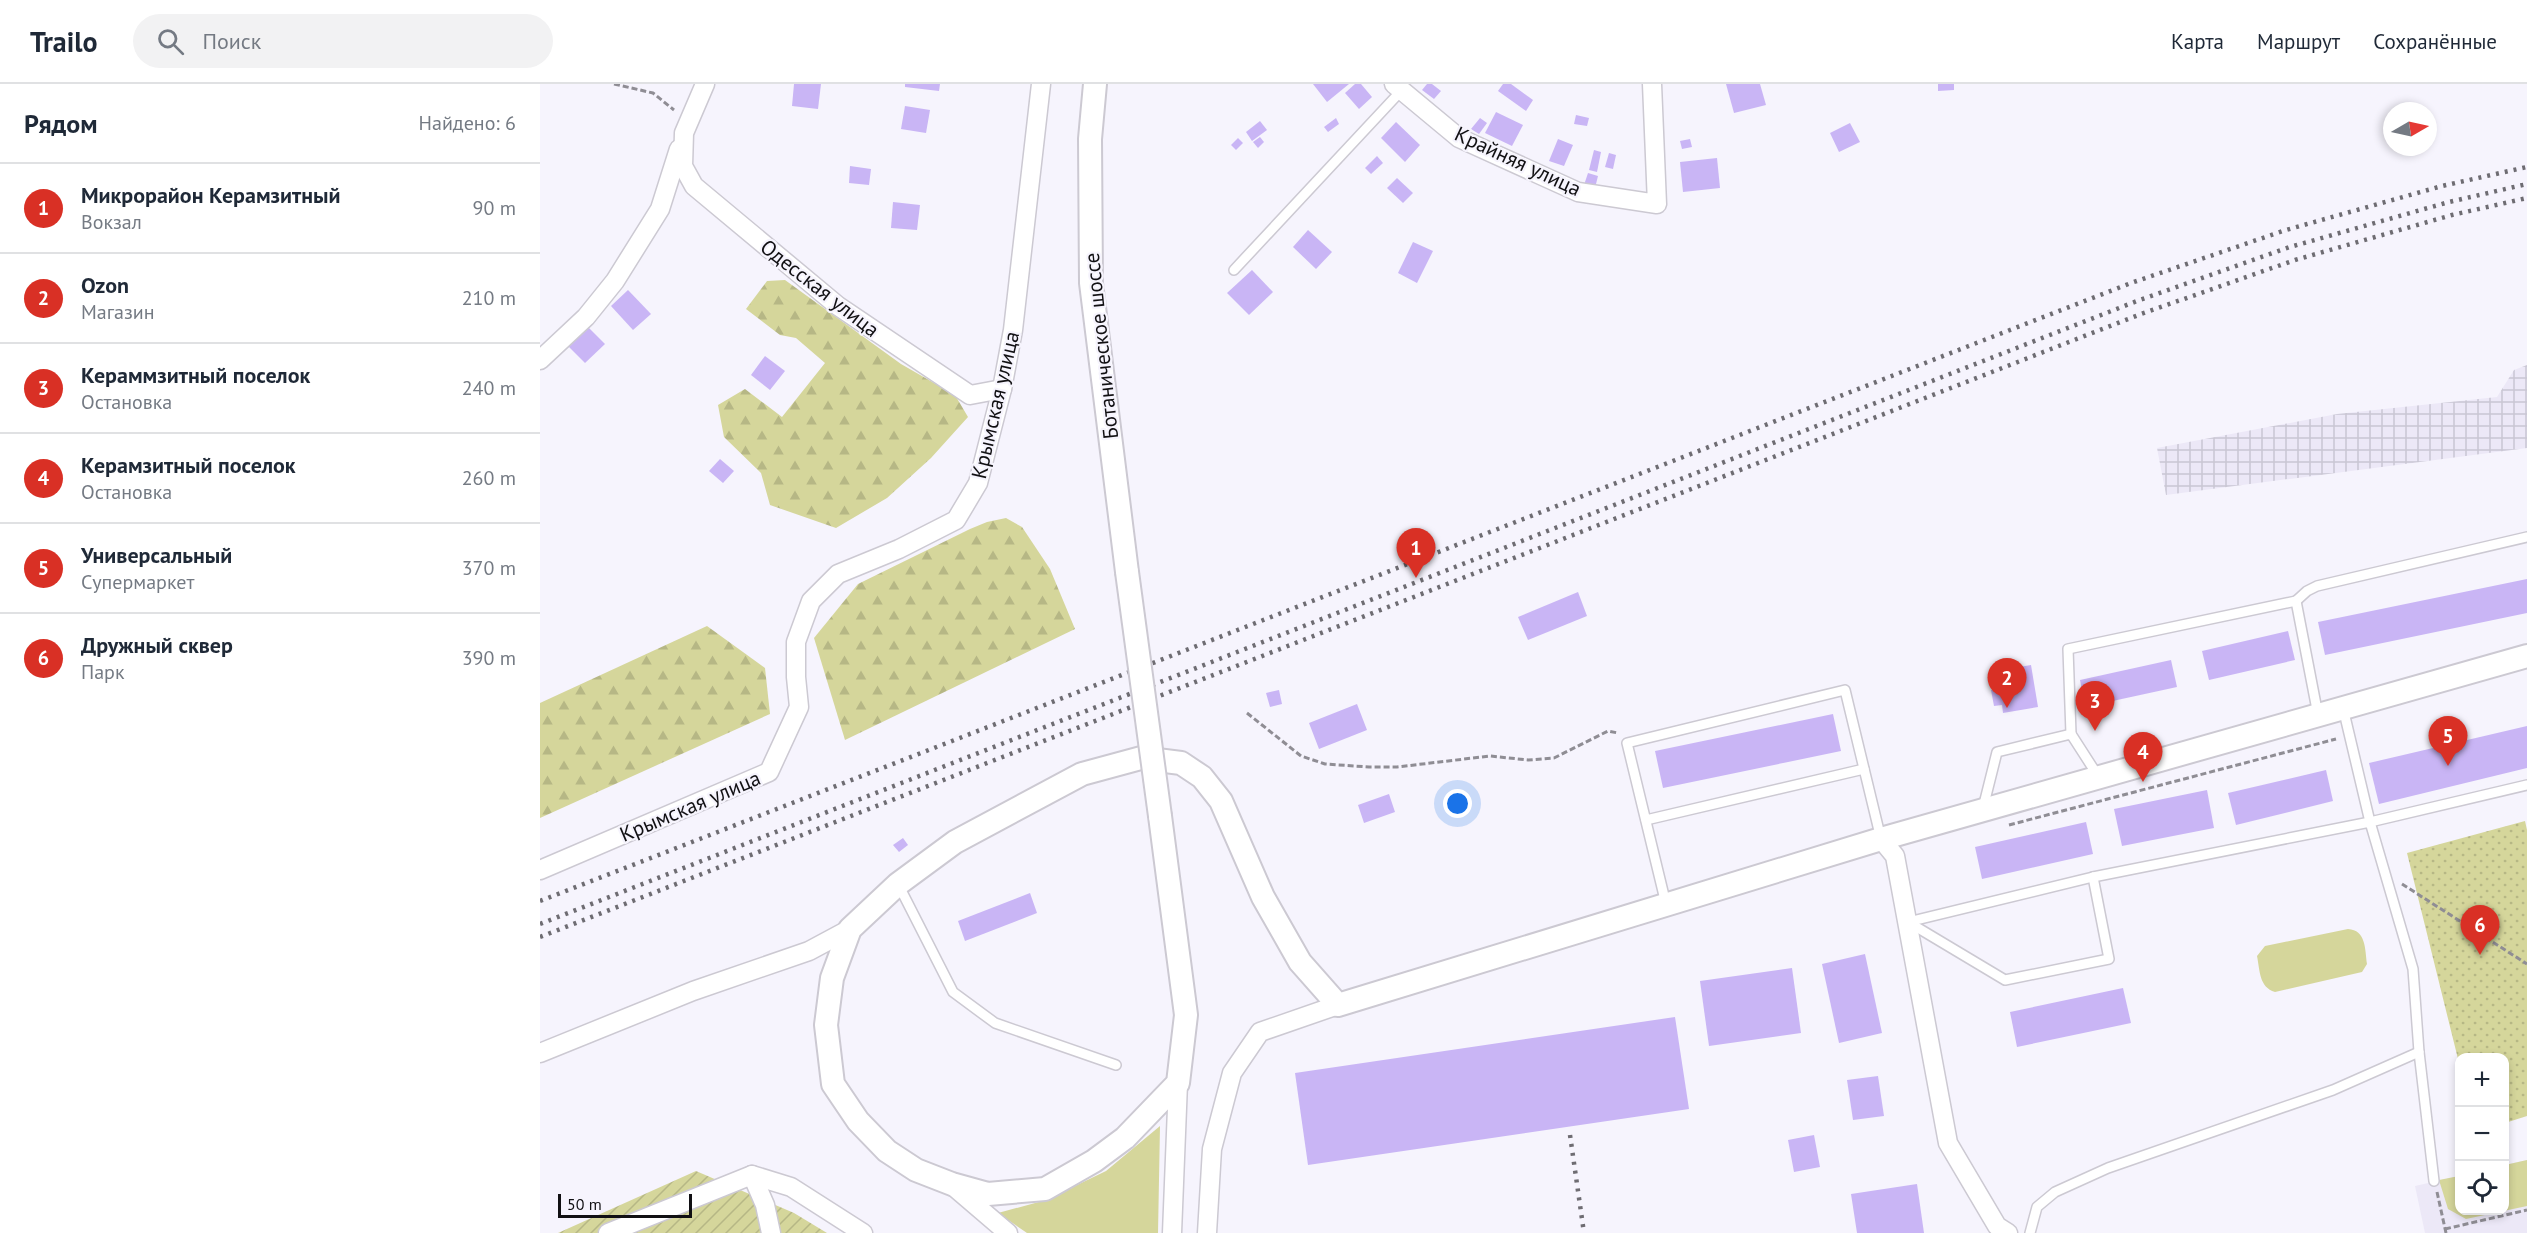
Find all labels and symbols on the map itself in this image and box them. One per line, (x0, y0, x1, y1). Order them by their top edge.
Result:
north arrow (2383, 102, 2437, 156)
street label: Крайняя улица (1450, 120, 1586, 202)
street label: Одесская улица (755, 233, 885, 343)
street label: Ботаническое шоссе (1078, 252, 1124, 440)
street label: Крымская улица (965, 329, 1025, 481)
pin: 1 (1396, 528, 1436, 578)
pin: 2 (1988, 658, 2026, 708)
pin: 3 (2076, 682, 2114, 731)
pin: 5 (2428, 716, 2468, 766)
pin: 4 (2124, 732, 2162, 782)
street label: Крымская улица (615, 764, 765, 848)
your location (1443, 789, 1472, 818)
pin: 6 (2460, 906, 2500, 955)
scale bar (558, 1191, 692, 1218)

